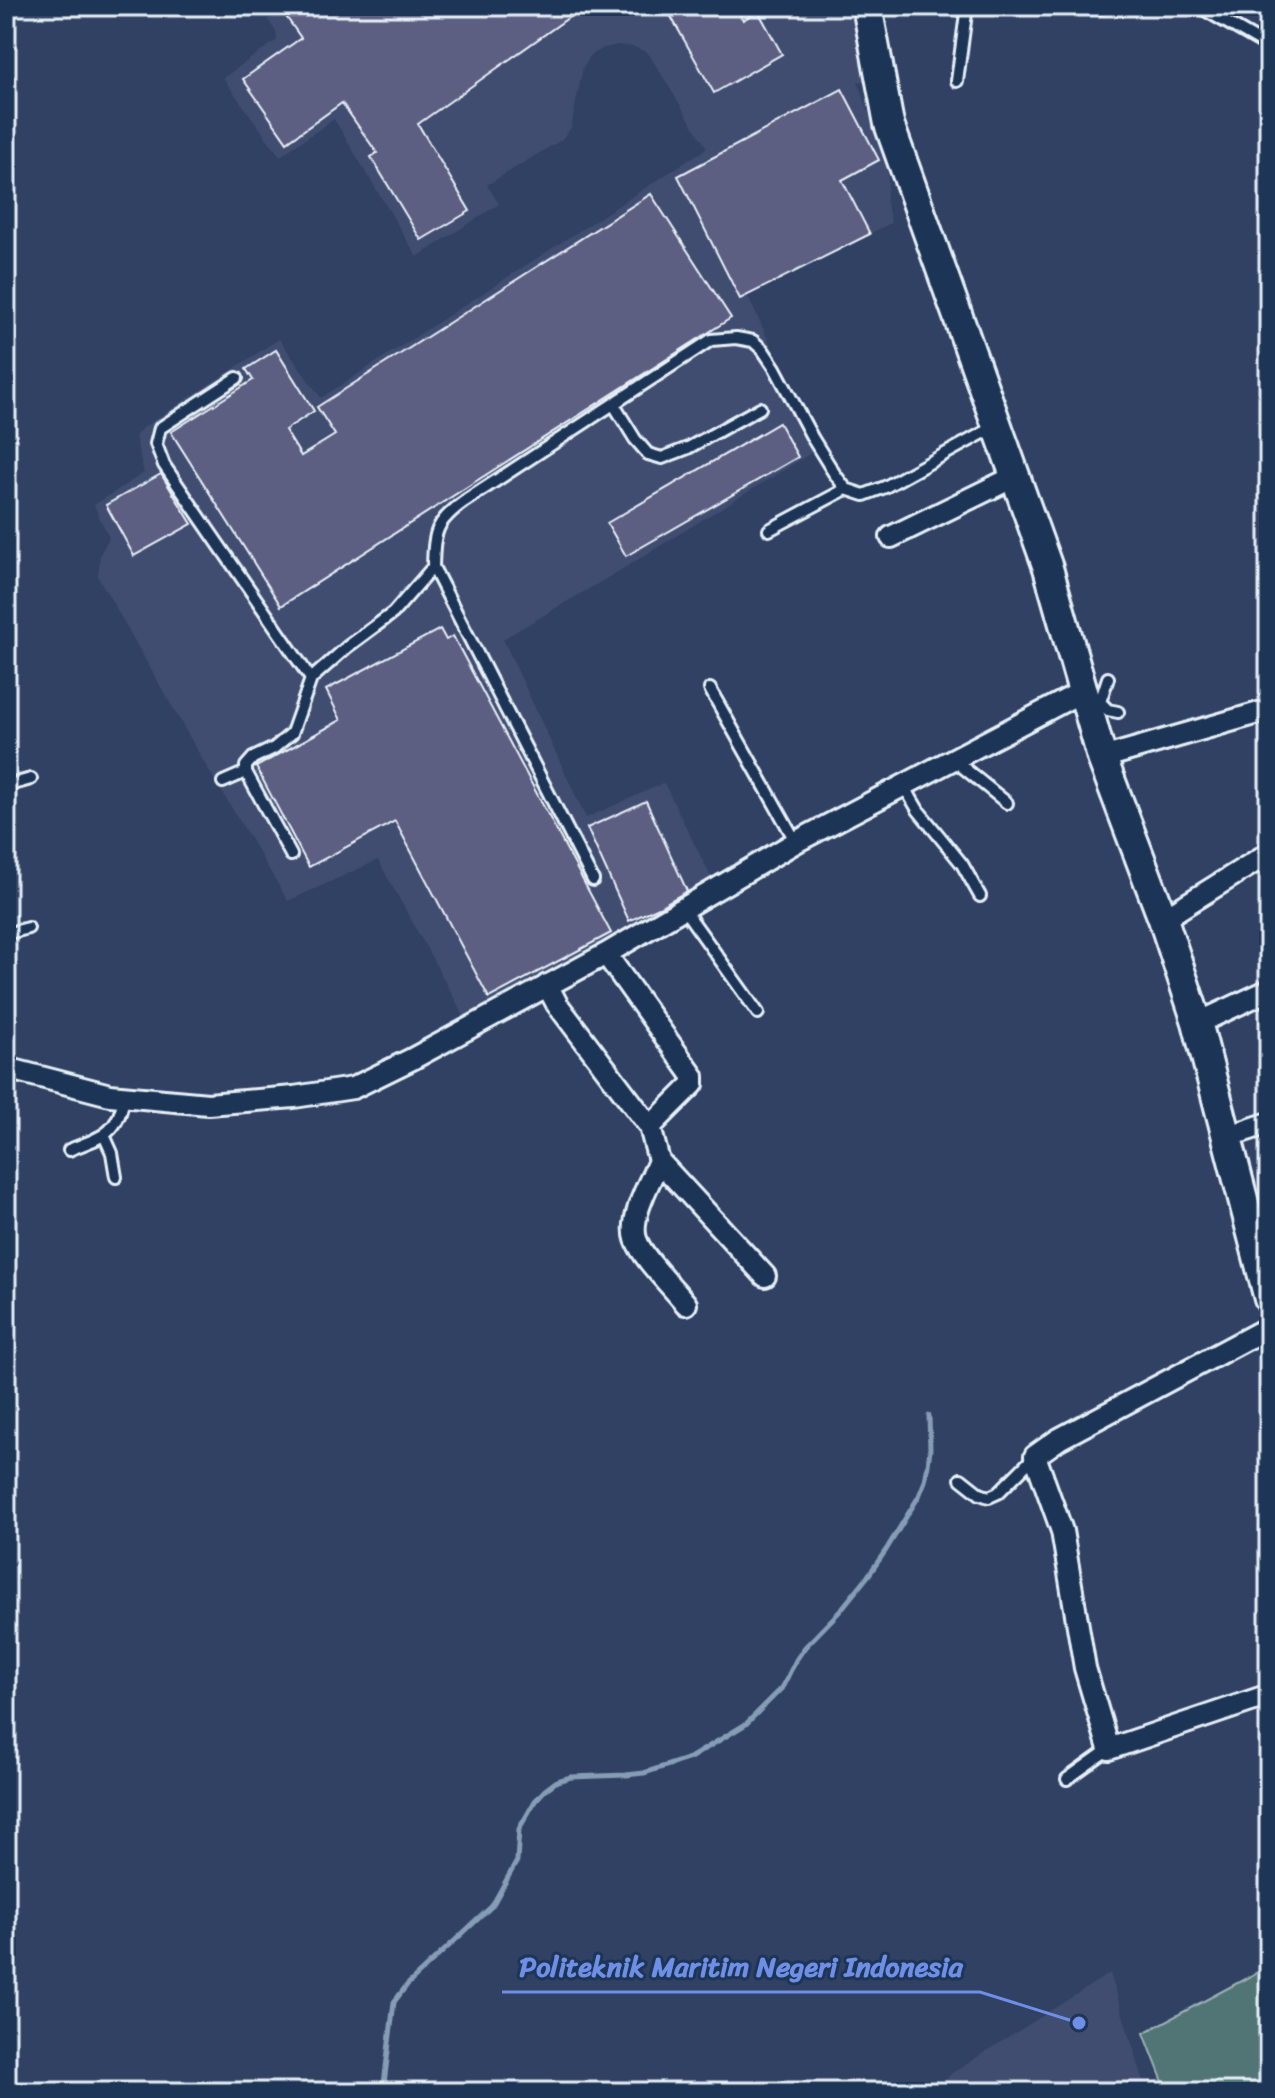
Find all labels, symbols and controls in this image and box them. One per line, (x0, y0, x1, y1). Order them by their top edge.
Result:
callout: Politeknik Maritim Negeri Indonesia (502, 1940, 980, 1992)
text: Politeknik Maritim Negeri Indonesia (519, 1942, 964, 1991)

